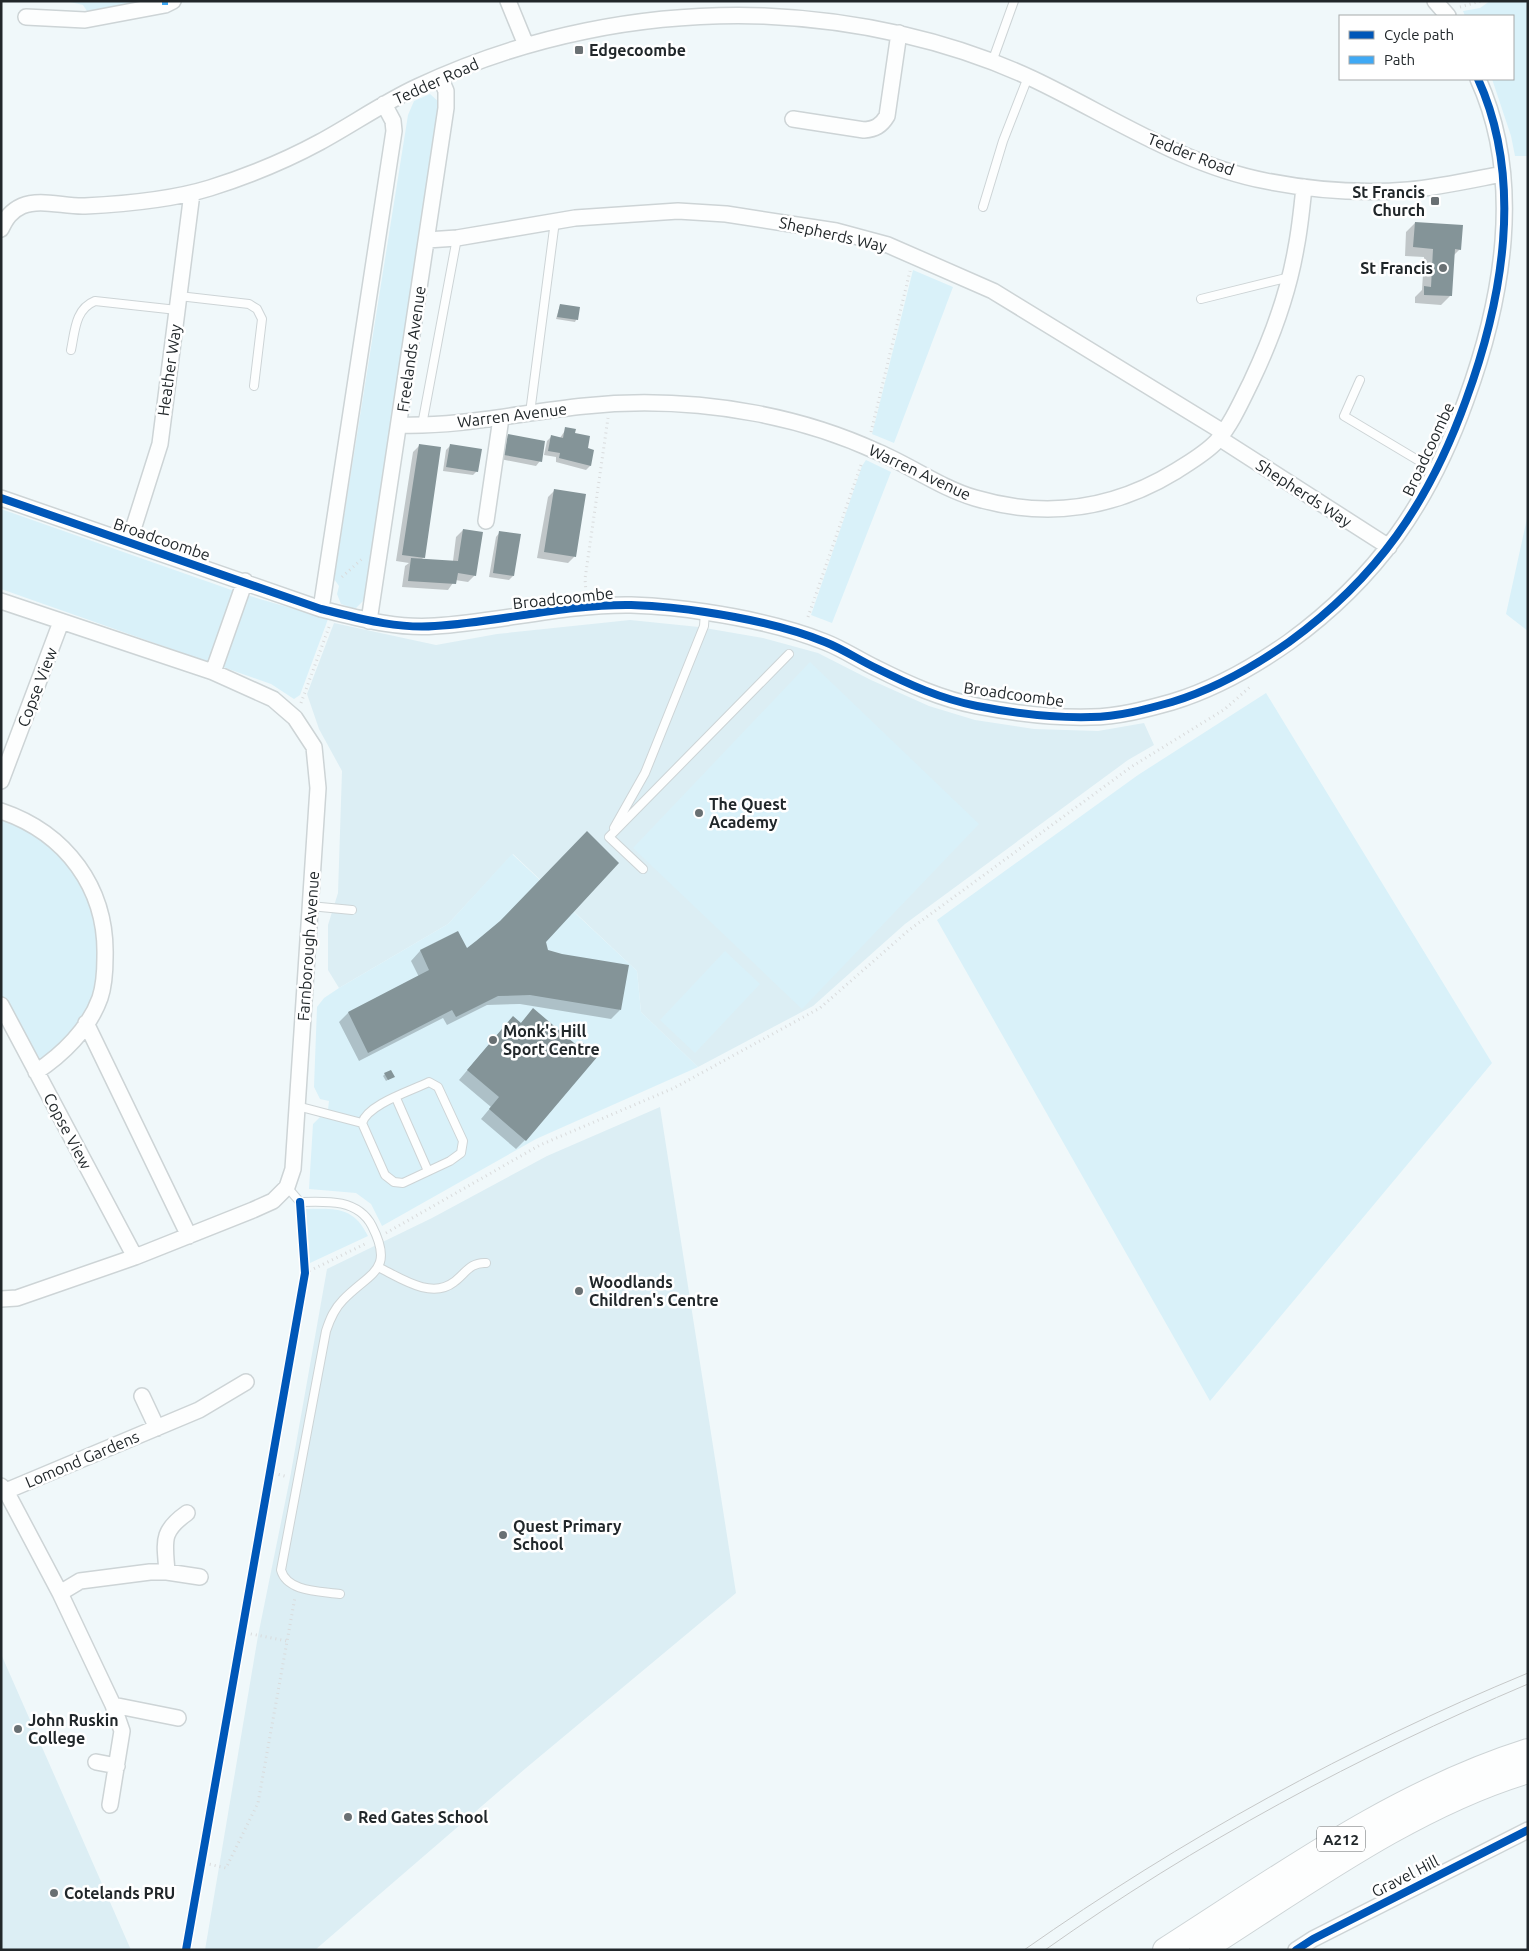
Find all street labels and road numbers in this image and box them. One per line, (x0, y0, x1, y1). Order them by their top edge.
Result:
street label: Tedder Road (391, 54, 481, 108)
street label: Tedder Road (1145, 129, 1237, 179)
street label: Shepherds Way (777, 213, 889, 255)
street label: Freelands Avenue (393, 285, 429, 413)
street label: Heather Way (154, 323, 184, 417)
street label: Warren Avenue (456, 399, 568, 431)
street label: Broadcoombe (1398, 399, 1458, 499)
street label: Warren Avenue (866, 441, 974, 503)
street label: Shepherds Way (1253, 455, 1355, 531)
street label: Broadcoombe (111, 514, 213, 564)
street label: Broadcoombe (512, 584, 614, 612)
street label: Copse View (14, 644, 61, 729)
street label: Broadcoombe (963, 678, 1065, 710)
street label: Farnborough Avenue (294, 870, 322, 1022)
street label: Copse View (40, 1090, 96, 1173)
street label: Lomond Gardens (22, 1427, 142, 1491)
road number: A212 (1317, 1826, 1365, 1852)
street label: Gravel Hill (1368, 1851, 1442, 1901)

